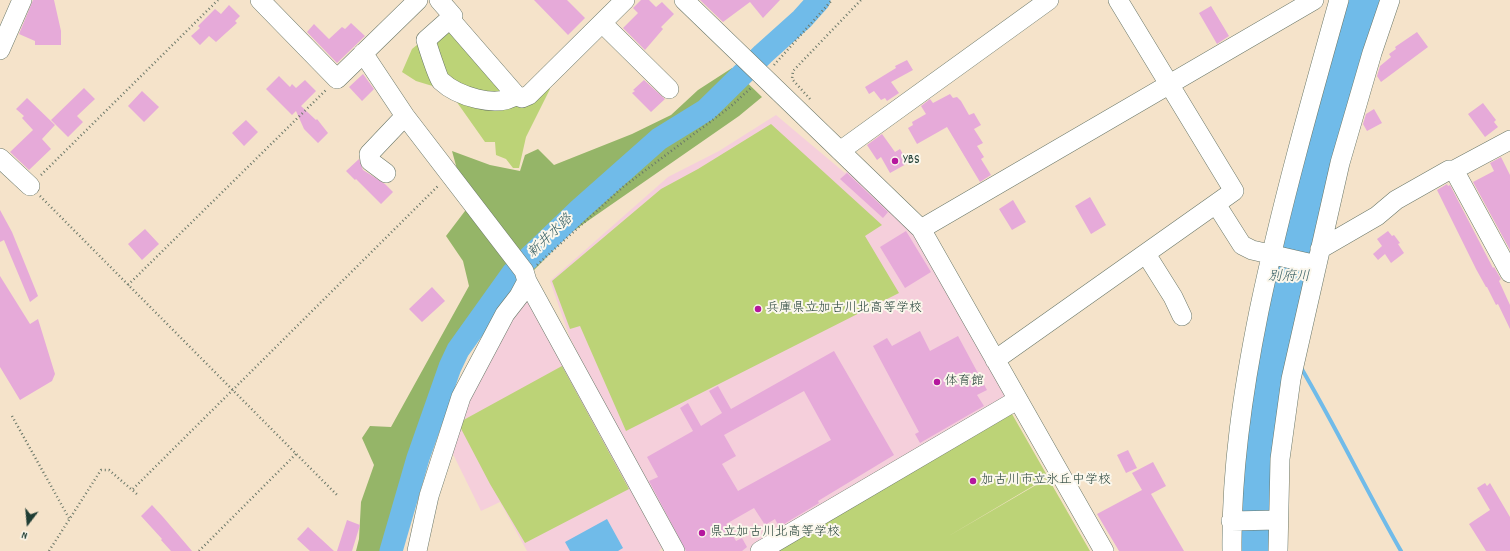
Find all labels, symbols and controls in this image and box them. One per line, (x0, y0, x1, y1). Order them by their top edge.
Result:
place label: YBS (903, 153, 920, 169)
marker: YBS (890, 156, 900, 166)
water label: 新井水路 (525, 212, 577, 262)
water label: 別府川 (1268, 270, 1310, 286)
place label: 兵庫県立加古川北高等学校 (766, 301, 922, 317)
marker: 兵庫県立加古川北高等学校 (753, 304, 763, 314)
place label: 体育館 (945, 374, 984, 390)
marker: 体育館 (932, 377, 942, 387)
place label: 加古川市立氷丘中学校 (981, 473, 1111, 489)
marker: 加古川市立氷丘中学校 (968, 476, 978, 486)
north arrow (8, 503, 48, 543)
place label: 県立加古川北高等学校 (710, 525, 840, 541)
text: N (20, 526, 30, 543)
marker: 県立加古川北高等学校 (697, 528, 707, 538)

